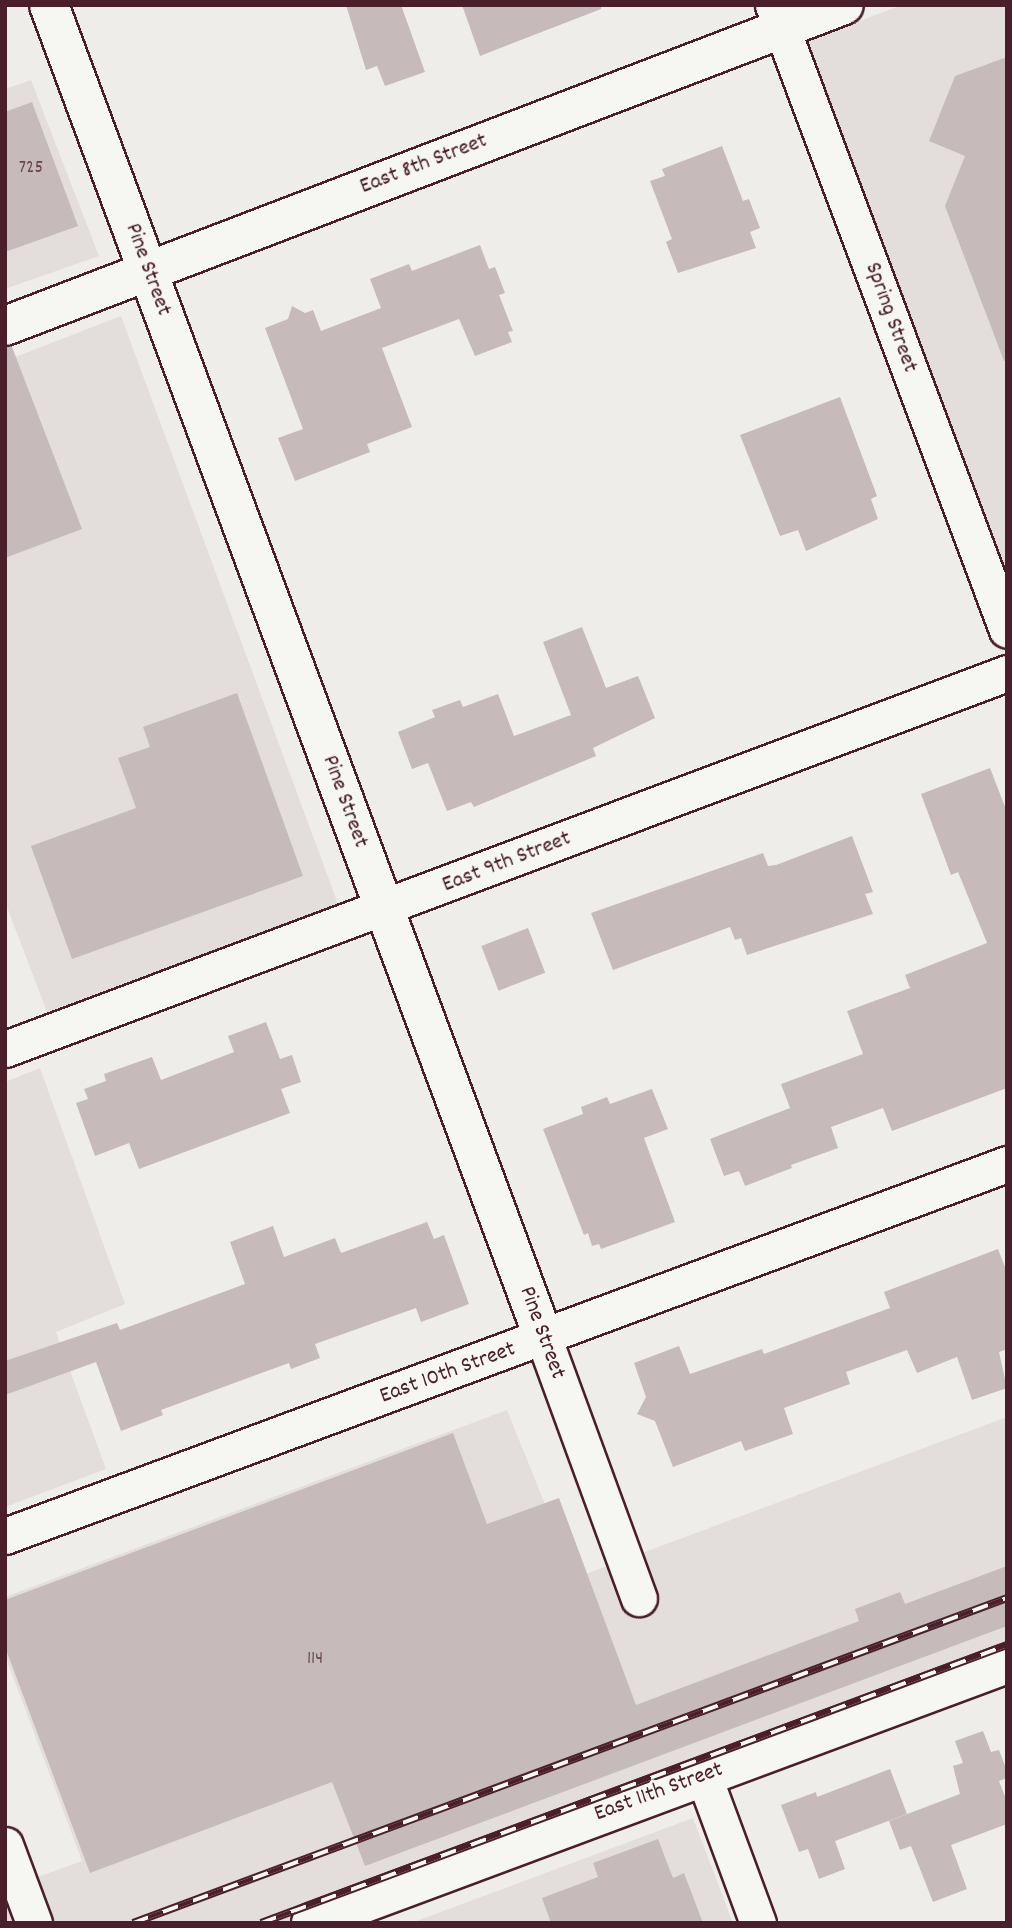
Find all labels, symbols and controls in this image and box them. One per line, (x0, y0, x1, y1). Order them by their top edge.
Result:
street label: East 8th Street (356, 128, 492, 202)
house number: 725 (19, 158, 43, 180)
street label: Pine Street (118, 220, 176, 320)
street label: Spring Street (857, 259, 923, 377)
street label: Pine Street (315, 752, 373, 852)
street label: East 9th Street (439, 826, 575, 900)
street label: Pine Street (512, 1283, 570, 1383)
street label: East 10th Street (376, 1337, 520, 1411)
house number: 114 (307, 1649, 323, 1671)
street label: East 11th Street (591, 1757, 727, 1829)

